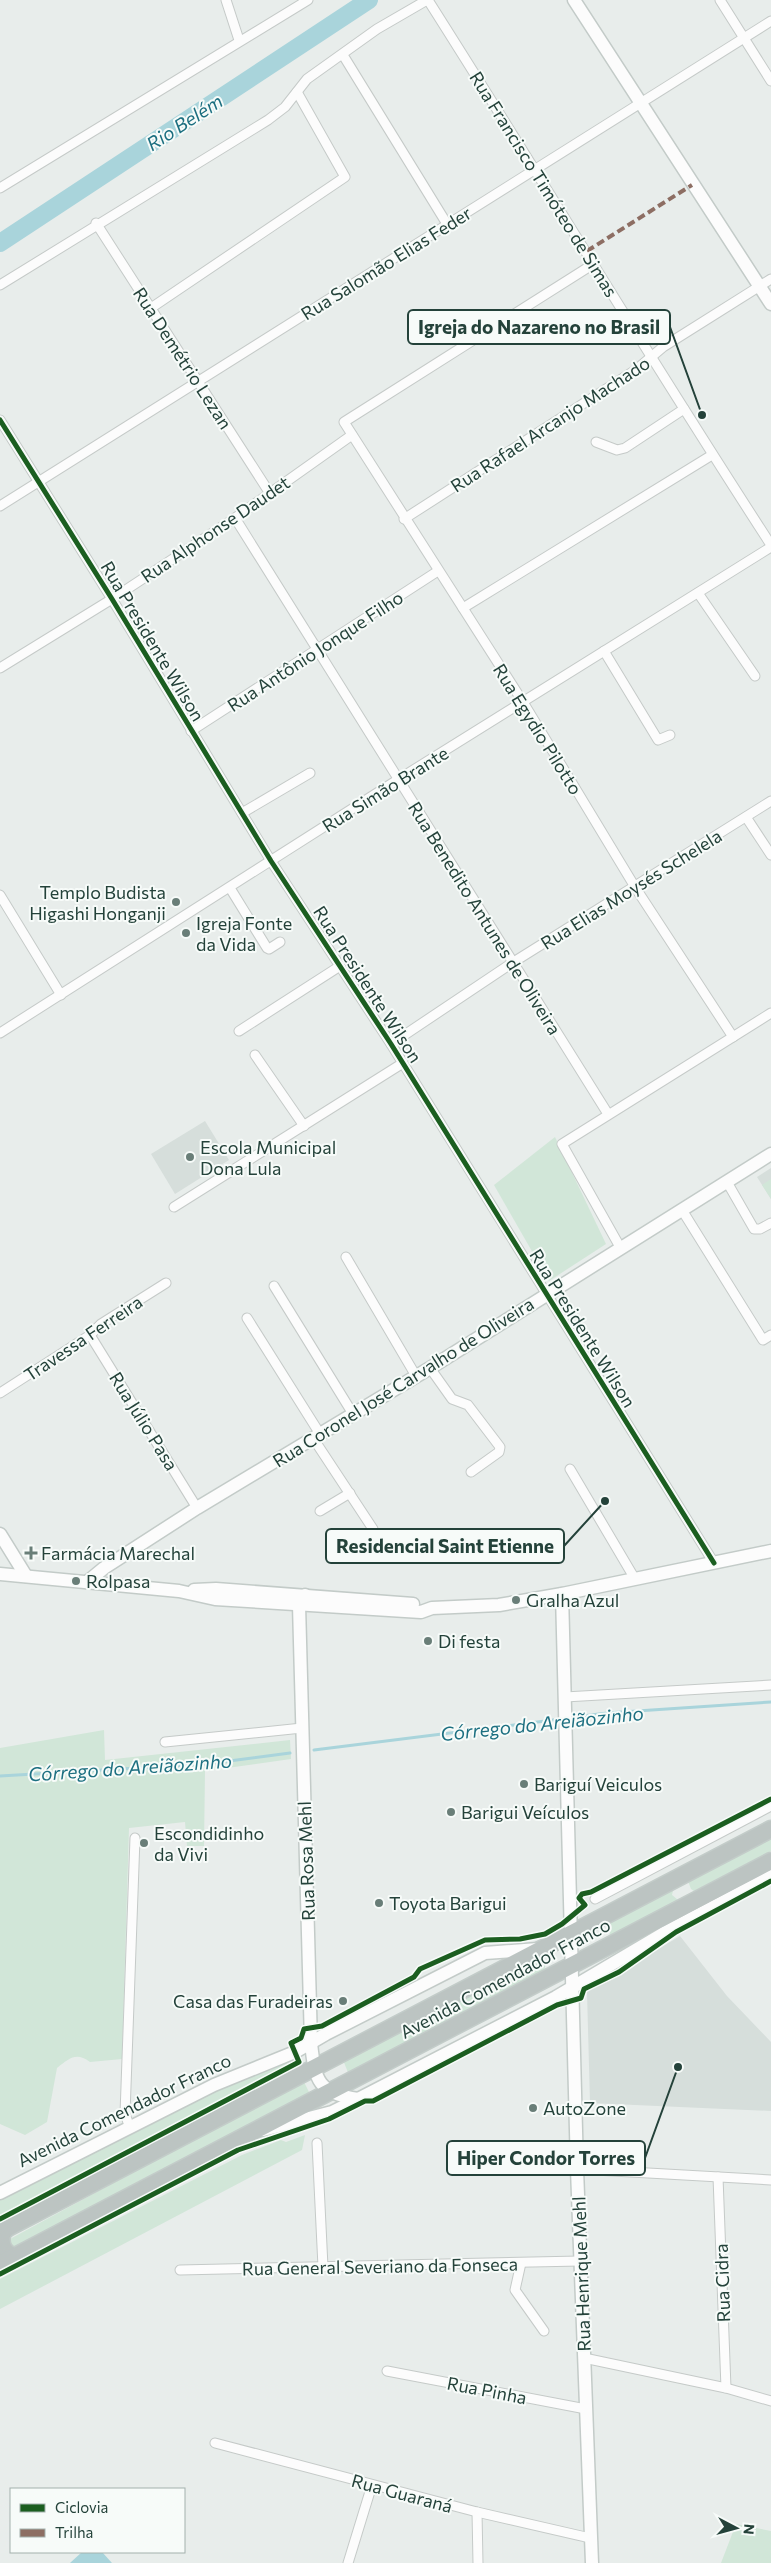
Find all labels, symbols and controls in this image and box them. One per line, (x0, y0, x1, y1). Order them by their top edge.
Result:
street label: Rua Francisco Timóteo de Simas (465, 67, 623, 301)
water label: Rio Belém (142, 89, 226, 155)
street label: Rua Salomão Elias Feder (297, 202, 475, 324)
street label: Rua Demétrio Lezan (129, 283, 237, 433)
callout: Igreja do Nazareno no Brasil (408, 310, 670, 344)
text: Igreja do Nazareno no Brasil (418, 315, 660, 338)
street label: Rua Rafael Arcanjo Machado (446, 351, 654, 497)
street label: Rua Alphonse Daudet (136, 471, 294, 587)
street label: Rua Presidente Wilson (97, 557, 209, 725)
street label: Rua Antônio Jonque Filho (223, 586, 407, 716)
street label: Rua Egydio Pilotto (489, 660, 587, 798)
street label: Rua Simão Brante (318, 741, 452, 837)
street label: Rua Benedito Antunes de Oliveira (404, 797, 566, 1039)
street label: Rua Elias Moysés Schelela (536, 824, 726, 954)
place label: Templo Budista Higashi Honganji (29, 881, 166, 924)
marker: Templo Budista Higashi Honganji (170, 896, 182, 908)
street label: Rua Presidente Wilson (309, 901, 427, 1067)
place label: Igreja Fonte da Vida (196, 912, 292, 955)
marker: Igreja Fonte da Vida (180, 927, 192, 939)
place label: Escola Municipal Dona Lula (200, 1136, 336, 1179)
marker: Escola Municipal Dona Lula (184, 1151, 196, 1163)
street label: Rua Presidente Wilson (525, 1245, 641, 1411)
street label: Travessa Ferreira (20, 1290, 146, 1386)
street label: Rua Coronel José Carvalho de Oliveira (268, 1292, 538, 1472)
street label: Rua Júlio Pasa (105, 1368, 183, 1474)
callout: Residencial Saint Etienne (326, 1529, 564, 1563)
text: Residencial Saint Etienne (336, 1534, 554, 1557)
place label: Farmácia Marechal (41, 1542, 195, 1564)
marker: Farmácia Marechal (25, 1547, 37, 1559)
place label: Rolpasa (86, 1570, 150, 1592)
marker: Rolpasa (70, 1575, 82, 1587)
place label: Gralha Azul (526, 1589, 619, 1611)
marker: Gralha Azul (510, 1594, 522, 1606)
place label: Di festa (438, 1630, 500, 1652)
marker: Di festa (422, 1635, 434, 1647)
water label: Córrego do Areiãozinho (439, 1701, 645, 1745)
water label: Córrego do Areiãozinho (27, 1748, 233, 1786)
place label: Bariguí Veiculos (534, 1773, 662, 1795)
marker: Bariguí Veiculos (518, 1778, 530, 1790)
street label: Rua Rosa Mehl (293, 1801, 319, 1921)
place label: Barigui Veículos (461, 1801, 589, 1823)
marker: Barigui Veículos (445, 1806, 457, 1818)
place label: Escondidinho da Vivi (154, 1822, 264, 1865)
marker: Escondidinho da Vivi (138, 1837, 150, 1849)
place label: Toyota Barigui (389, 1892, 507, 1914)
marker: Toyota Barigui (373, 1897, 385, 1909)
street label: Avenida Comendador Franco (396, 1913, 614, 2043)
place label: Casa das Furadeiras (173, 1990, 333, 2012)
marker: Casa das Furadeiras (337, 1995, 349, 2007)
street label: Avenida Comendador Franco (14, 2049, 234, 2171)
place label: AutoZone (543, 2097, 626, 2119)
marker: AutoZone (527, 2102, 539, 2114)
callout: Hiper Condor Torres (447, 2141, 645, 2175)
text: Hiper Condor Torres (457, 2146, 635, 2169)
street label: Rua Henrique Mehl (567, 2196, 595, 2352)
street label: Rua Cidra (710, 2243, 734, 2323)
street label: Rua General Severiano da Fonseca (242, 2253, 518, 2279)
street label: Rua Pinha (445, 2371, 529, 2409)
street label: Rua Guaraná (349, 2469, 455, 2517)
legend (10, 2488, 185, 2553)
text: Ciclovia (55, 2498, 108, 2516)
north arrow (711, 2503, 761, 2553)
text: Trilha (55, 2523, 93, 2541)
text: N (740, 2523, 758, 2536)

